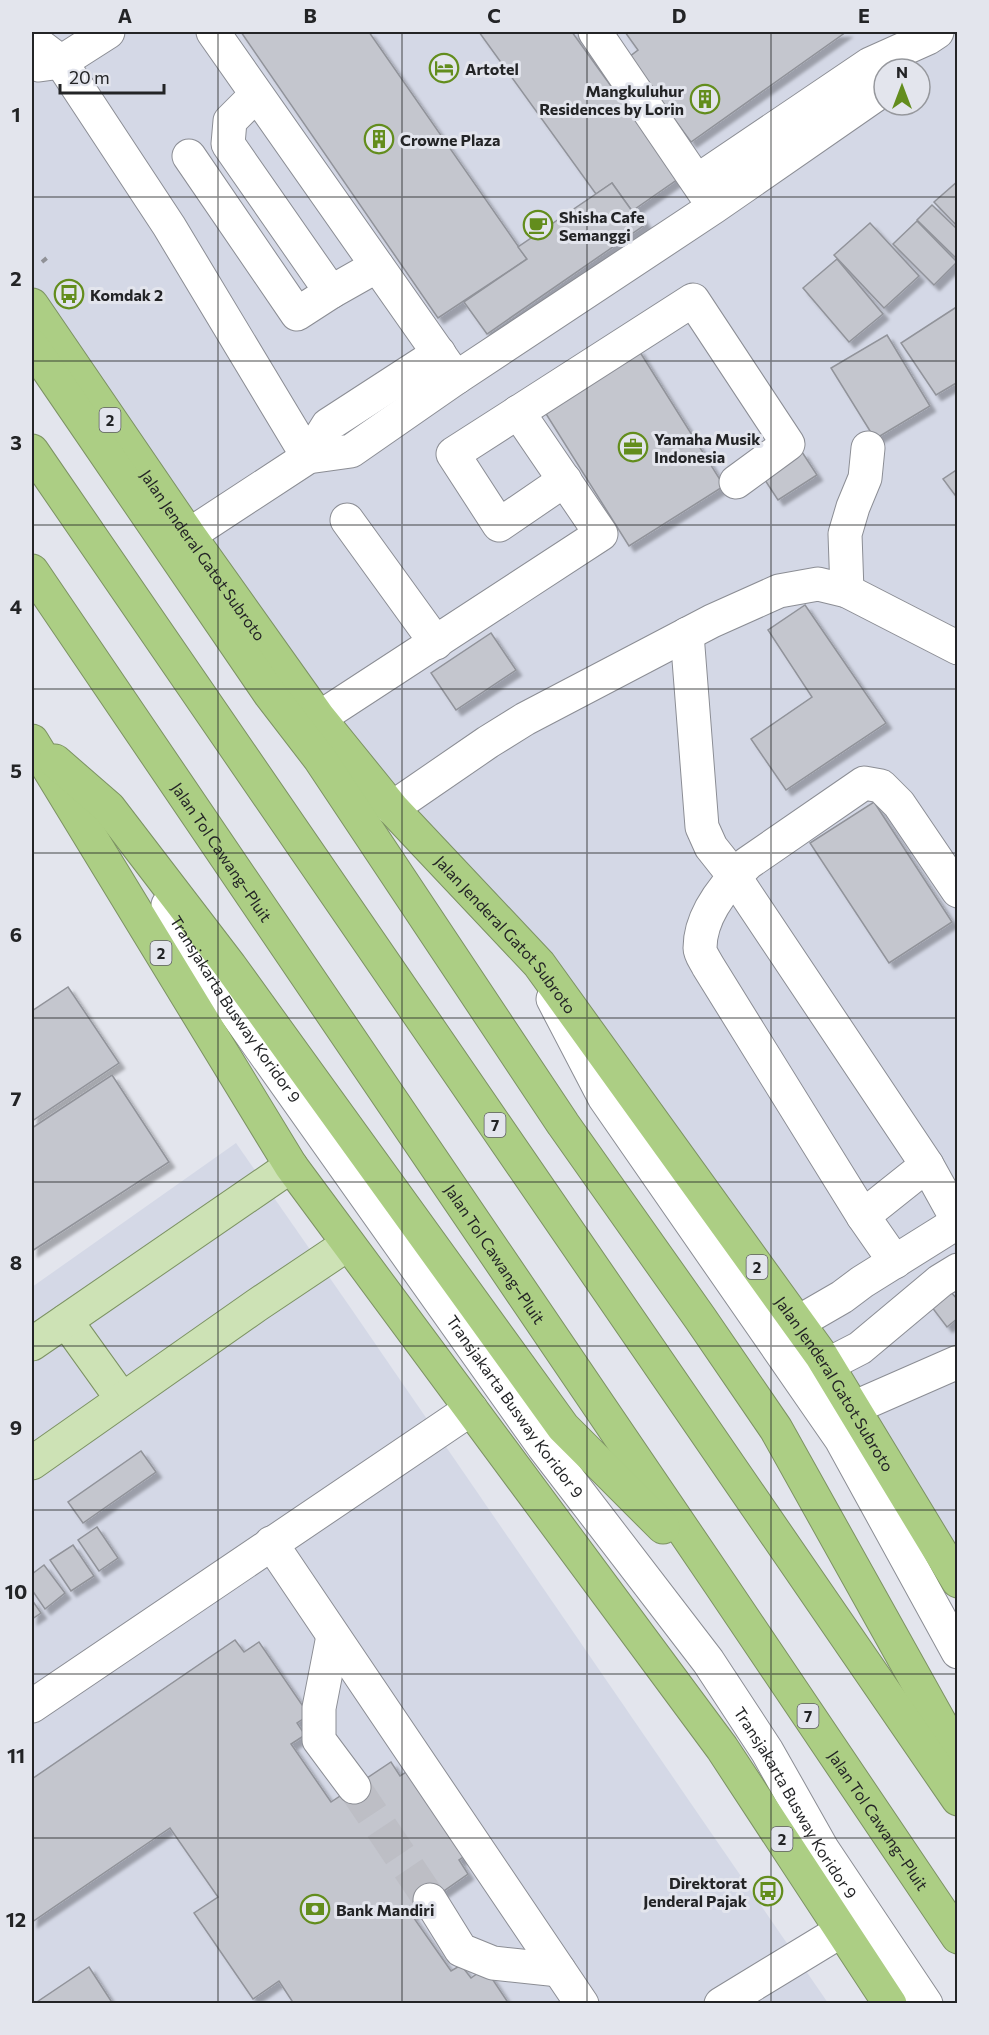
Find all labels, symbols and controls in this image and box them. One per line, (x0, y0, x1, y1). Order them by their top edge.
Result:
text: A (118, 3, 132, 27)
text: B (303, 3, 317, 27)
text: C (487, 3, 501, 27)
text: D (672, 3, 686, 27)
text: E (858, 3, 870, 27)
hotel icon: Artotel (428, 52, 460, 84)
scale bar (60, 57, 164, 95)
north arrow (872, 57, 932, 117)
place label: Artotel (465, 59, 519, 78)
text: N (896, 62, 908, 81)
text: 20 m (69, 66, 110, 88)
place label: Mangkuluhur Residences by Lorin (539, 81, 684, 118)
building icon: Mangkuluhur Residences by Lorin (689, 83, 721, 115)
text: 1 (11, 102, 21, 126)
building icon: Crowne Plaza (363, 123, 395, 155)
place label: Crowne Plaza (400, 130, 500, 149)
place label: Shisha Cafe Semanggi (559, 207, 645, 244)
cafe icon: Shisha Cafe Semanggi (522, 209, 554, 241)
text: 2 (10, 266, 22, 290)
bus stop icon: Komdak 2 (53, 278, 85, 310)
place label: Komdak 2 (90, 285, 163, 304)
road number: 2 (100, 408, 120, 432)
place label: Yamaha Musik Indonesia (654, 429, 761, 466)
text: 3 (10, 430, 22, 454)
office icon: Yamaha Musik Indonesia (617, 431, 649, 463)
street label: Jalan Jenderal Gatot Subroto (137, 465, 270, 644)
text: 4 (10, 594, 22, 618)
text: 5 (10, 758, 22, 782)
street label: Jalan Tol Cawang–Pluit (168, 778, 277, 925)
street label: Jalan Jenderal Gatot Subroto (432, 851, 581, 1017)
street label: Transjakarta Busway Koridor 9 (167, 912, 306, 1106)
text: 6 (10, 922, 22, 946)
road number: 2 (150, 941, 172, 965)
text: 7 (11, 1086, 22, 1110)
road number: 7 (484, 1113, 506, 1137)
street label: Jalan Tol Cawang–Pluit (441, 1180, 550, 1327)
text: 8 (10, 1250, 22, 1274)
road number: 2 (746, 1255, 768, 1279)
street label: Jalan Jenderal Gatot Subroto (772, 1292, 899, 1475)
street label: Transjakarta Busway Koridor 9 (443, 1311, 588, 1501)
text: 9 (10, 1415, 22, 1439)
text: 10 (5, 1579, 27, 1603)
street label: Transjakarta Busway Koridor 9 (731, 1703, 862, 1902)
road number: 7 (798, 1704, 818, 1728)
text: 11 (7, 1743, 25, 1767)
street label: Jalan Tol Cawang–Pluit (825, 1746, 933, 1894)
road number: 2 (772, 1827, 792, 1851)
place label: Direktorat Jenderal Pajak (643, 1873, 748, 1910)
bus stop icon: Direktorat Jenderal Pajak (752, 1875, 784, 1907)
bank icon: Bank Mandiri (299, 1893, 331, 1925)
place label: Bank Mandiri (336, 1900, 434, 1919)
text: 12 (6, 1907, 26, 1931)

